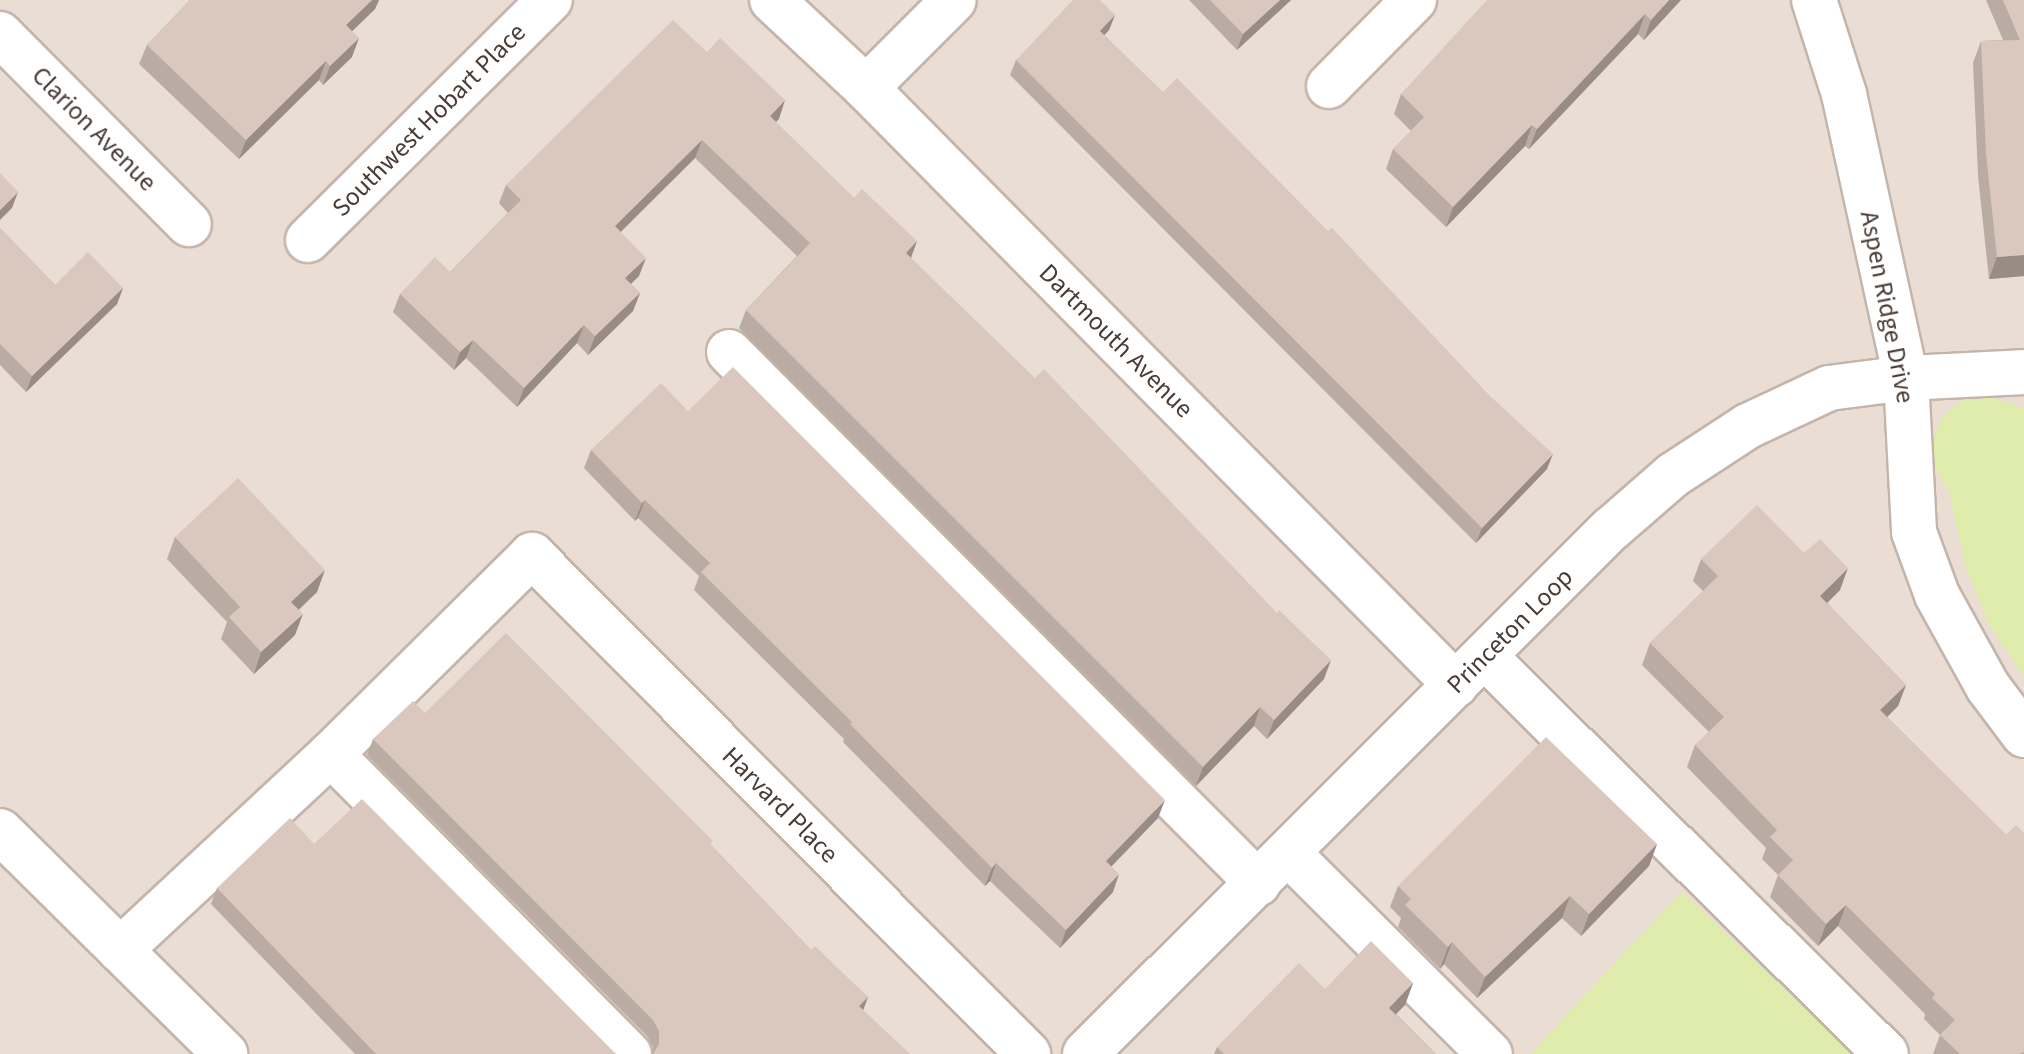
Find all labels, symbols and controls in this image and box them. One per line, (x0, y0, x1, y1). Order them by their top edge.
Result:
street label: Southwest Hobart Place (326, 17, 532, 223)
street label: Clarion Avenue (25, 60, 163, 198)
street label: Aspen Ridge Drive (1853, 208, 1921, 406)
street label: Dartmouth Avenue (1033, 258, 1199, 424)
street label: Princeton Loop (1441, 562, 1579, 700)
street label: Harvard Place (715, 740, 845, 870)

